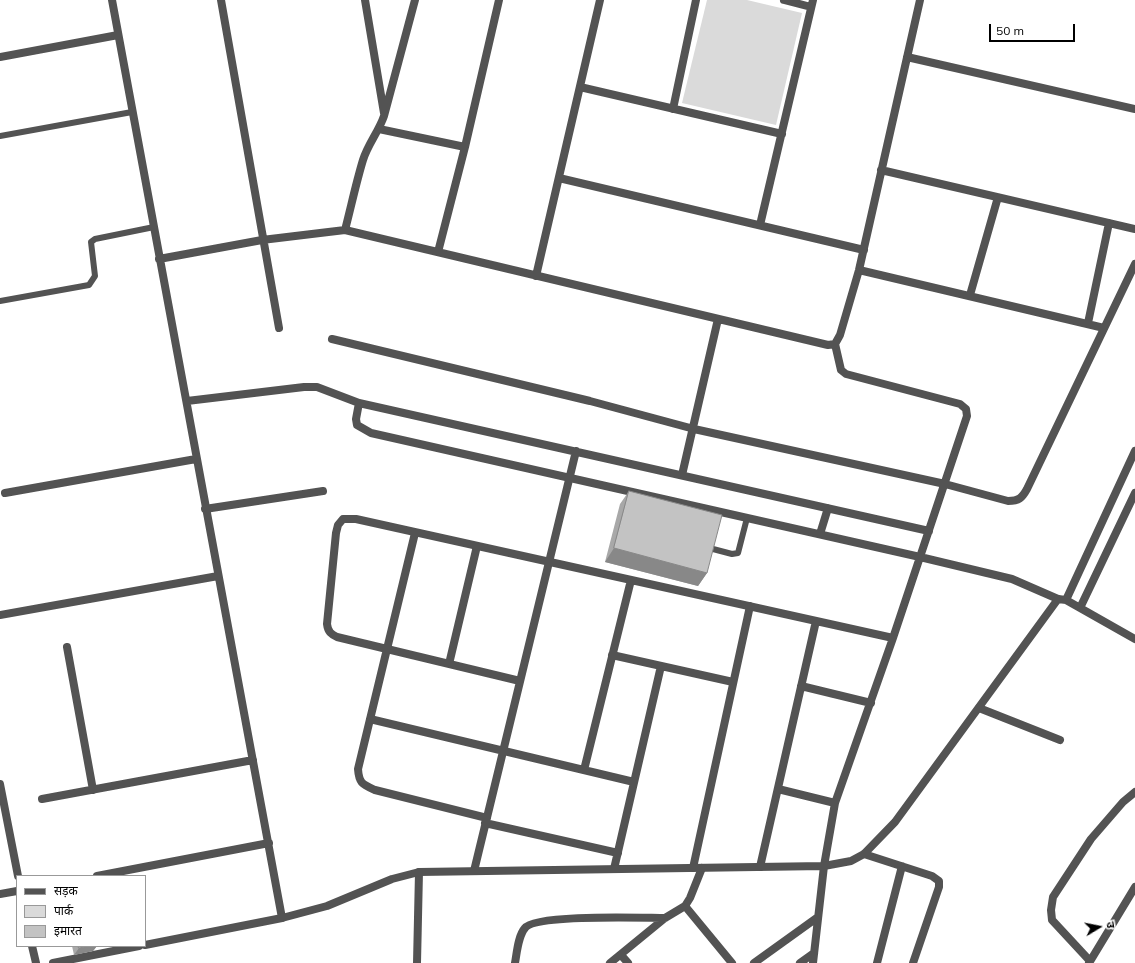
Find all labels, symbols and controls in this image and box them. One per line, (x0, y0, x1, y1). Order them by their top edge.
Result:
scale bar (991, 16, 1077, 42)
text: 50 m (996, 23, 1024, 38)
legend (16, 875, 146, 947)
text: सड़क (54, 883, 78, 898)
text: पार्क (54, 903, 73, 918)
north arrow (1079, 907, 1119, 947)
text: उ (1103, 921, 1118, 929)
text: इमारत (54, 923, 82, 938)

